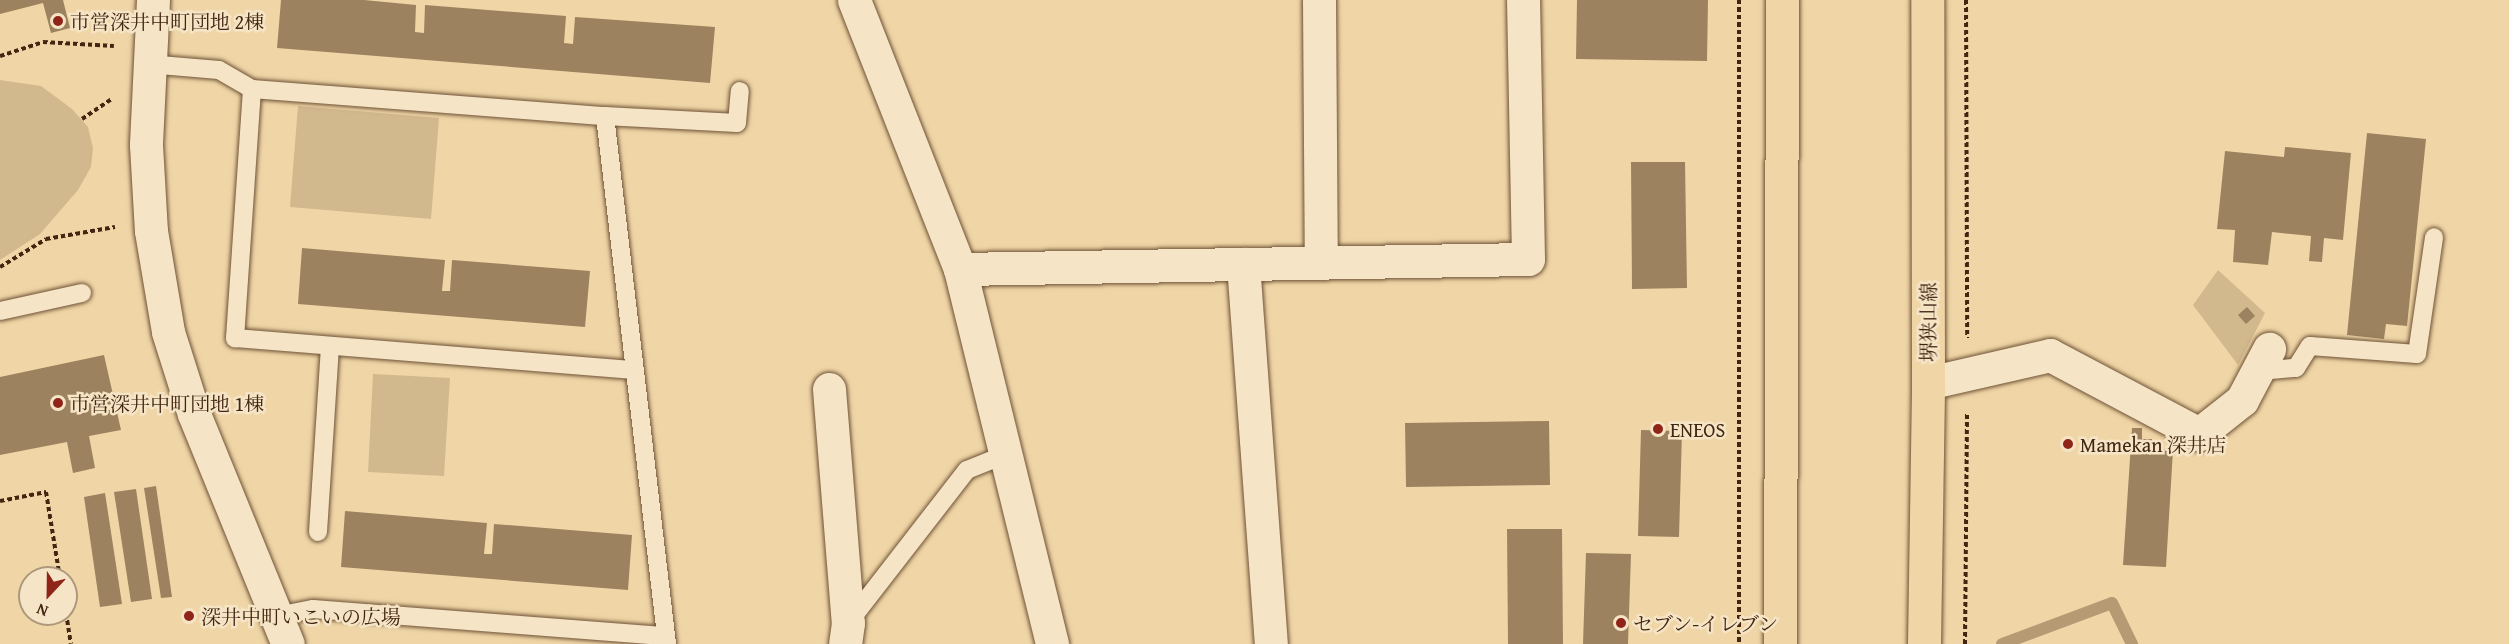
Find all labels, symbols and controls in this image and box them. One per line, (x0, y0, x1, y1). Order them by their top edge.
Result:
place label: 市営深井中町団地 2棟 (70, 9, 264, 33)
marker: 市営深井中町団地 2棟 (51, 14, 65, 28)
street label: 堺狭山線 (1916, 282, 1940, 362)
place label: 市営深井中町団地 1棟 (70, 391, 264, 415)
marker: 市営深井中町団地 1棟 (51, 396, 65, 410)
place label: ENEOS (1670, 417, 1725, 441)
marker: ENEOS (1651, 422, 1665, 436)
place label: Mamekan 深井店 (2080, 432, 2227, 456)
marker: Mamekan 深井店 (2061, 437, 2075, 451)
north arrow (18, 566, 78, 626)
text: N (33, 598, 51, 624)
place label: 深井中町いこいの広場 (201, 604, 401, 628)
marker: 深井中町いこいの広場 (182, 609, 196, 623)
place label: セブン-イレブン (1633, 611, 1780, 635)
marker: セブン-イレブン (1614, 616, 1628, 630)

